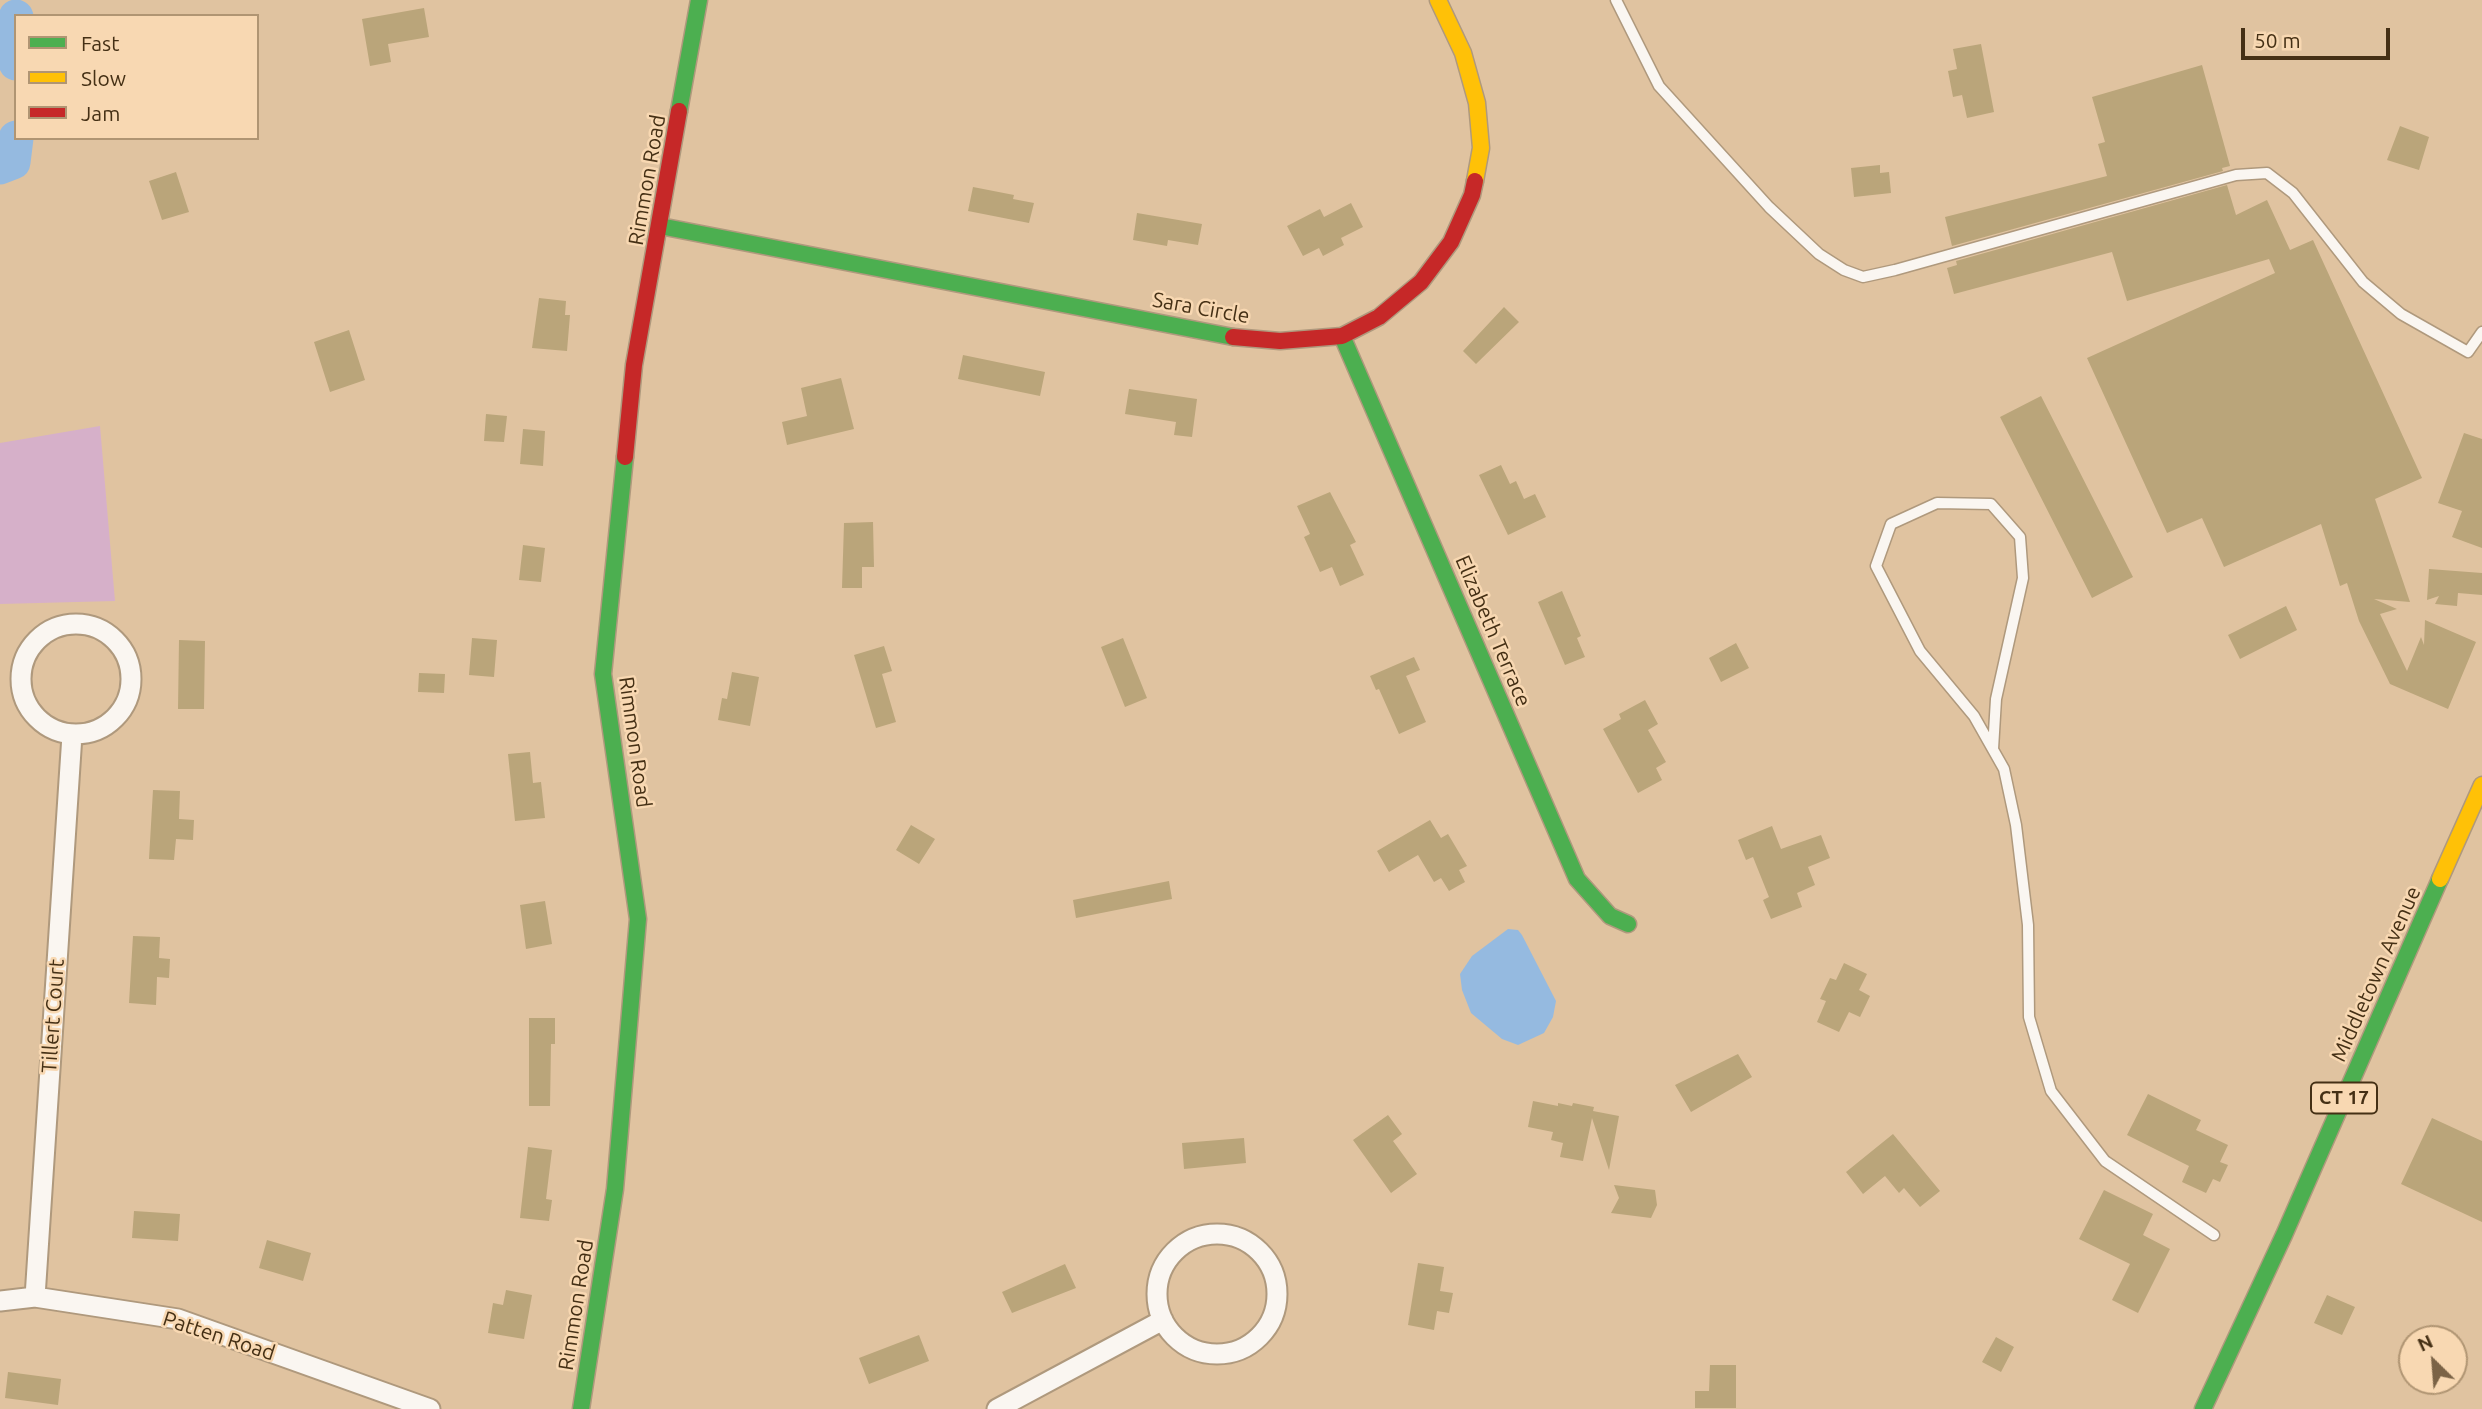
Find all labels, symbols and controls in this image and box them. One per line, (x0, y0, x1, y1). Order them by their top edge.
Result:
legend (14, 14, 259, 140)
scale bar (2244, 14, 2393, 58)
text: 50 m (2254, 28, 2301, 52)
text: Fast (81, 31, 119, 55)
text: Slow (81, 66, 126, 90)
text: Jam (81, 101, 120, 125)
street label: Rimmon Road (623, 113, 671, 247)
street label: Sara Circle (1150, 287, 1252, 329)
street label: Elizabeth Terrace (1450, 552, 1536, 710)
street label: Rimmon Road (613, 675, 657, 809)
street label: Middletown Avenue (2326, 882, 2426, 1066)
street label: Tillert Court (36, 958, 70, 1074)
road number: CT 17 (2311, 1082, 2377, 1114)
street label: Rimmon Road (553, 1238, 599, 1372)
street label: Patten Road (160, 1306, 278, 1366)
north arrow (2398, 1325, 2468, 1395)
text: N (2414, 1330, 2436, 1356)

